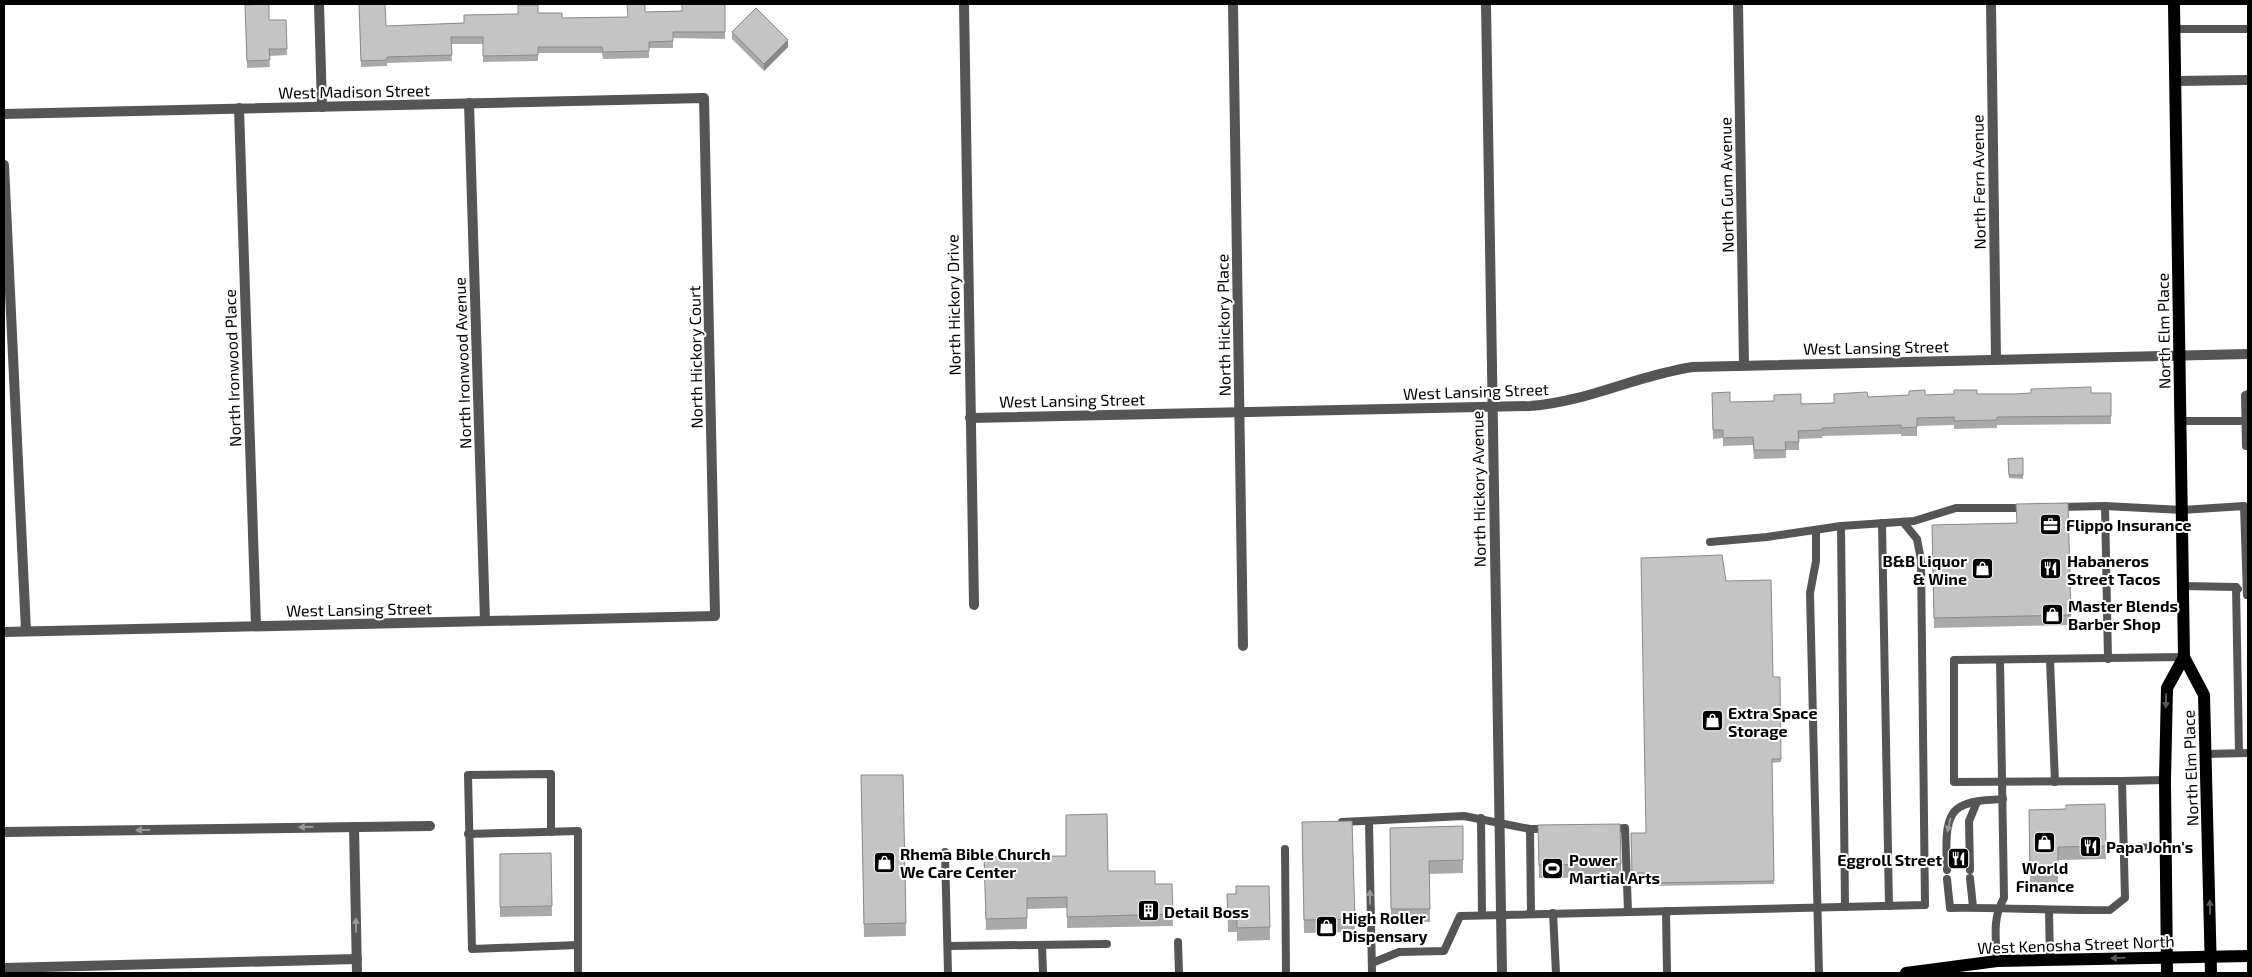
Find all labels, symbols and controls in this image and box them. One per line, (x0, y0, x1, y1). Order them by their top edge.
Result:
street label: West Madison Street (278, 80, 430, 102)
street label: North Fern Avenue (1967, 114, 1989, 250)
street label: North Gum Avenue (1715, 117, 1737, 253)
street label: North Hickory Drive (942, 234, 964, 376)
street label: North Hickory Place (1212, 254, 1234, 396)
street label: North Elm Place (2152, 273, 2174, 389)
street label: North Ironwood Avenue (450, 277, 474, 449)
street label: North Hickory Court (684, 285, 706, 429)
street label: North Ironwood Place (220, 289, 244, 447)
street label: West Lansing Street (1803, 336, 1949, 358)
street label: West Lansing Street (1403, 379, 1549, 403)
street label: West Lansing Street (999, 389, 1145, 411)
street label: North Hickory Avenue (1467, 411, 1489, 567)
office icon: Flippo Insurance (2038, 512, 2062, 536)
place label: Flippo Insurance (2066, 515, 2192, 534)
place label: B&B Liquor & Wine (1883, 551, 1967, 588)
place label: Habaneros Street Tacos (2067, 551, 2161, 588)
shop icon: B&B Liquor & Wine (1971, 557, 1995, 581)
restaurant icon: Habaneros Street Tacos (2039, 557, 2063, 581)
place label: Master Blends Barber Shop (2068, 596, 2178, 633)
street label: West Lansing Street (286, 598, 432, 620)
shop icon: Master Blends Barber Shop (2040, 602, 2064, 626)
one-way arrow (2162, 693, 2170, 709)
place label: Extra Space Storage (1728, 703, 1817, 740)
shop icon: Extra Space Storage (1700, 709, 1724, 733)
street label: North Elm Place (2178, 710, 2202, 826)
one-way arrow (1945, 817, 1953, 832)
one-way arrow (297, 824, 313, 832)
one-way arrow (135, 826, 151, 834)
shop icon: World Finance (2033, 831, 2057, 855)
restaurant icon: Papa John's (2078, 834, 2102, 858)
place label: Papa John's (2106, 837, 2193, 856)
place label: Rhema Bible Church We Care Center (900, 844, 1051, 881)
restaurant icon: Eggroll Street (1946, 847, 1970, 871)
shop icon: Rhema Bible Church We Care Center (872, 850, 896, 874)
place label: Power Martial Arts (1569, 850, 1660, 887)
place label: Eggroll Street (1837, 850, 1942, 869)
sports icon: Power Martial Arts (1541, 856, 1565, 880)
place label: World Finance (2016, 858, 2074, 895)
one-way arrow (1366, 889, 1374, 905)
building icon: Detail Boss (1136, 899, 1160, 923)
one-way arrow (2205, 899, 2213, 915)
place label: Detail Boss (1164, 902, 1249, 921)
place label: High Roller Dispensary (1342, 908, 1428, 946)
shop icon: High Roller Dispensary (1314, 914, 1338, 938)
one-way arrow (352, 916, 360, 932)
street label: West Kenosha Street North (1977, 931, 2175, 957)
one-way arrow (2109, 954, 2125, 962)

